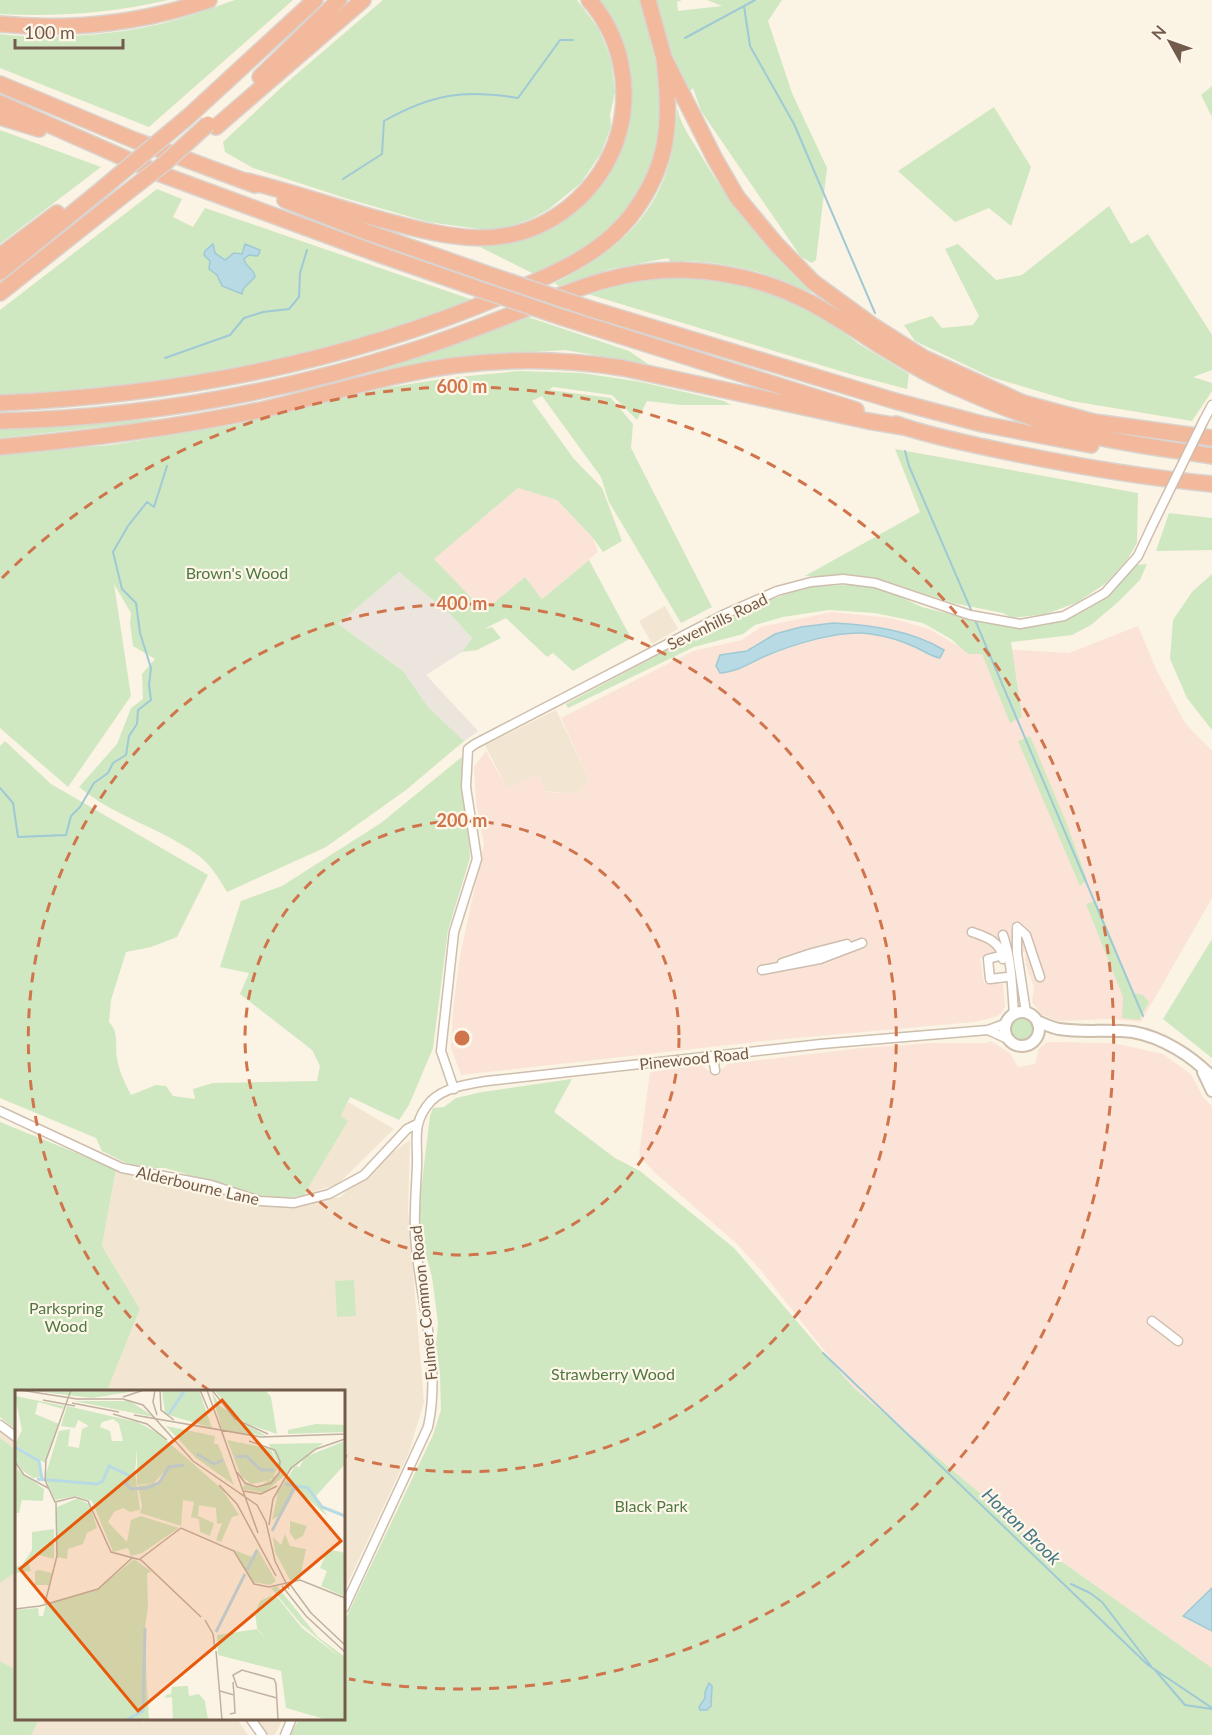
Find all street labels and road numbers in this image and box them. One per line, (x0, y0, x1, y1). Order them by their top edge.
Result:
street label: Sevenhills Road (664, 589, 770, 653)
street label: Pinewood Road (638, 1043, 750, 1073)
street label: Alderbourne Lane (135, 1162, 261, 1208)
street label: Fulmer Common Road (405, 1225, 441, 1381)

